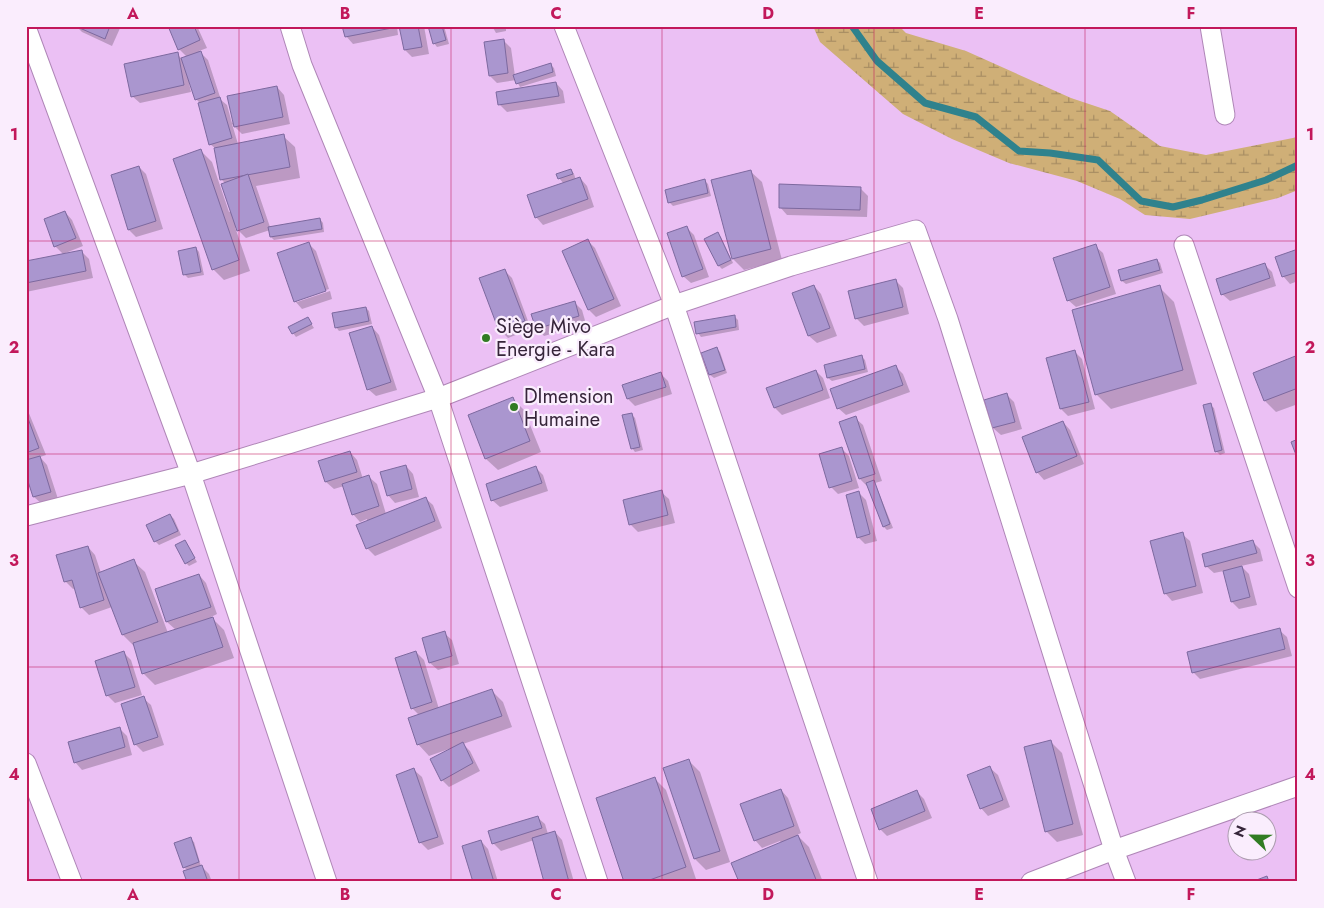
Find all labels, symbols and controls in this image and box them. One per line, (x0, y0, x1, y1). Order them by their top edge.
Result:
text: A (126, 2, 139, 25)
text: B (340, 2, 350, 25)
text: C (550, 2, 562, 25)
text: D (762, 2, 774, 25)
text: E (974, 2, 984, 25)
text: F (1187, 2, 1195, 25)
text: 1 (10, 123, 18, 146)
text: 1 (1306, 123, 1314, 146)
place label: Siège Mivo Energie - Kara (496, 312, 615, 364)
marker: Siège Mivo Energie - Kara (480, 332, 492, 344)
text: 2 (9, 336, 19, 359)
text: 2 (1305, 336, 1315, 359)
place label: DImension Humaine (524, 382, 614, 434)
marker: DImension Humaine (508, 401, 520, 413)
text: 3 (9, 549, 19, 572)
text: 3 (1305, 549, 1315, 572)
text: 4 (8, 763, 20, 786)
text: 4 (1304, 763, 1316, 786)
north arrow (1226, 810, 1276, 860)
text: N (1229, 822, 1251, 840)
text: A (126, 883, 139, 906)
text: B (340, 883, 350, 906)
text: C (550, 883, 562, 906)
text: D (762, 883, 774, 906)
text: E (974, 883, 984, 906)
text: F (1187, 883, 1195, 906)

